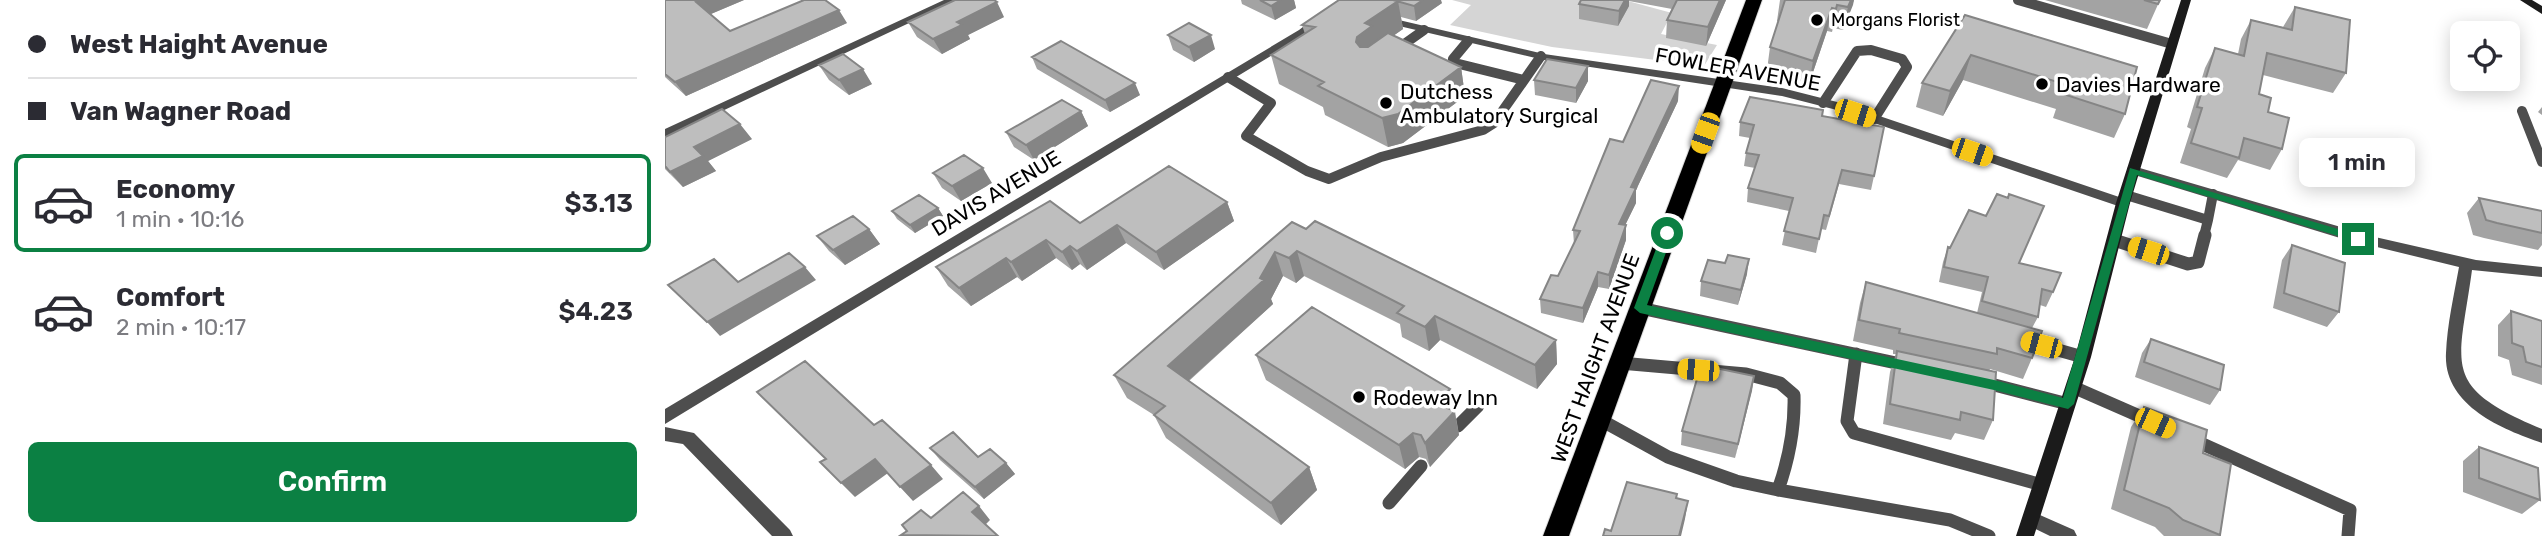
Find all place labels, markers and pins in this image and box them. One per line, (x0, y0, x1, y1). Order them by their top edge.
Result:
place label: Morgans Florist (1831, 9, 1960, 31)
marker: Morgans Florist (1809, 12, 1825, 28)
place label: Davies Hardware (2056, 72, 2221, 97)
marker: Davies Hardware (2034, 76, 2050, 92)
place label: Dutchess Ambulatory Surgical (1400, 79, 1598, 128)
marker: Dutchess Ambulatory Surgical (1378, 95, 1394, 111)
place label: Rodeway Inn (1373, 385, 1498, 410)
marker: Rodeway Inn (1351, 389, 1367, 405)

